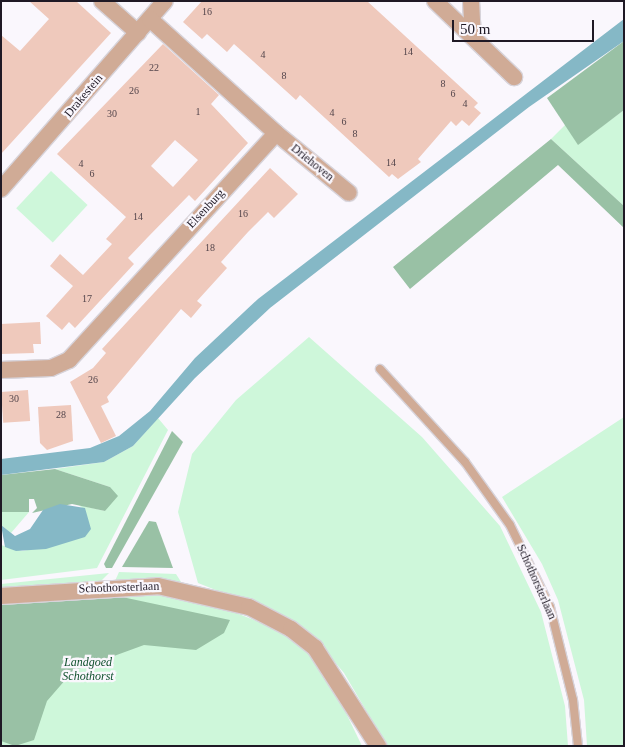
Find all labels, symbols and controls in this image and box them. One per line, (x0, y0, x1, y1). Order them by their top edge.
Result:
house number: 16 (202, 6, 212, 18)
scale bar (455, 10, 598, 42)
text: 50 m (460, 21, 490, 37)
house number: 14 (403, 46, 413, 58)
house number: 4 (260, 49, 266, 61)
house number: 22 (149, 62, 159, 74)
house number: 8 (282, 70, 286, 82)
street label: Drakestein (62, 71, 106, 121)
house number: 8 (440, 78, 446, 90)
house number: 26 (129, 85, 139, 97)
house number: 6 (450, 88, 456, 100)
house number: 4 (462, 98, 468, 110)
house number: 1 (196, 106, 200, 118)
house number: 4 (330, 107, 334, 119)
house number: 30 (107, 108, 117, 120)
house number: 6 (342, 116, 346, 128)
house number: 8 (352, 128, 358, 140)
street label: Driehoven (288, 141, 336, 185)
house number: 14 (386, 157, 396, 169)
house number: 4 (78, 158, 84, 170)
house number: 6 (90, 168, 94, 180)
street label: Elsenburg (184, 186, 228, 232)
house number: 16 (238, 208, 248, 220)
house number: 14 (133, 211, 143, 223)
house number: 18 (205, 242, 215, 254)
house number: 17 (82, 293, 92, 305)
house number: 26 (88, 374, 98, 386)
house number: 30 (9, 393, 19, 405)
house number: 28 (56, 409, 66, 421)
street label: Schothorsterlaan (513, 542, 559, 622)
street label: Schothorsterlaan (78, 579, 160, 597)
park label: Landgoed Schothorst (62, 656, 114, 684)

